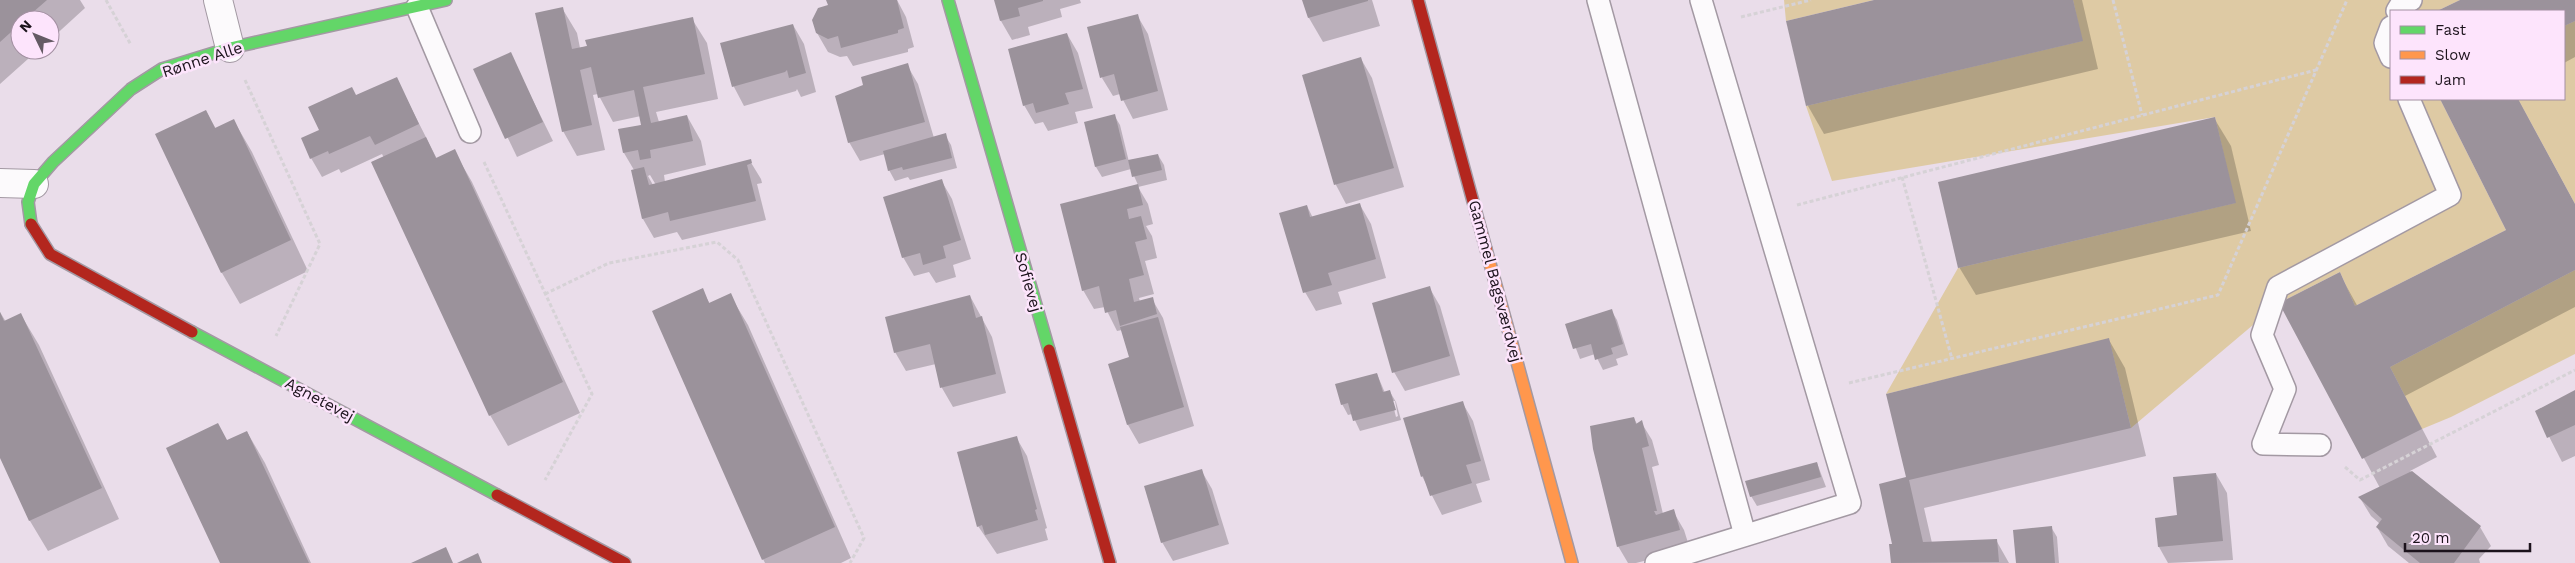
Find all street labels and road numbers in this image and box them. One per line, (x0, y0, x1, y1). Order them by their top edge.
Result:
street label: Rønne Alle (160, 38, 245, 81)
street label: Gammel Bagsværdvej (1465, 198, 1526, 364)
street label: Sofievej (1011, 250, 1046, 314)
street label: Agnetevej (282, 373, 358, 426)

